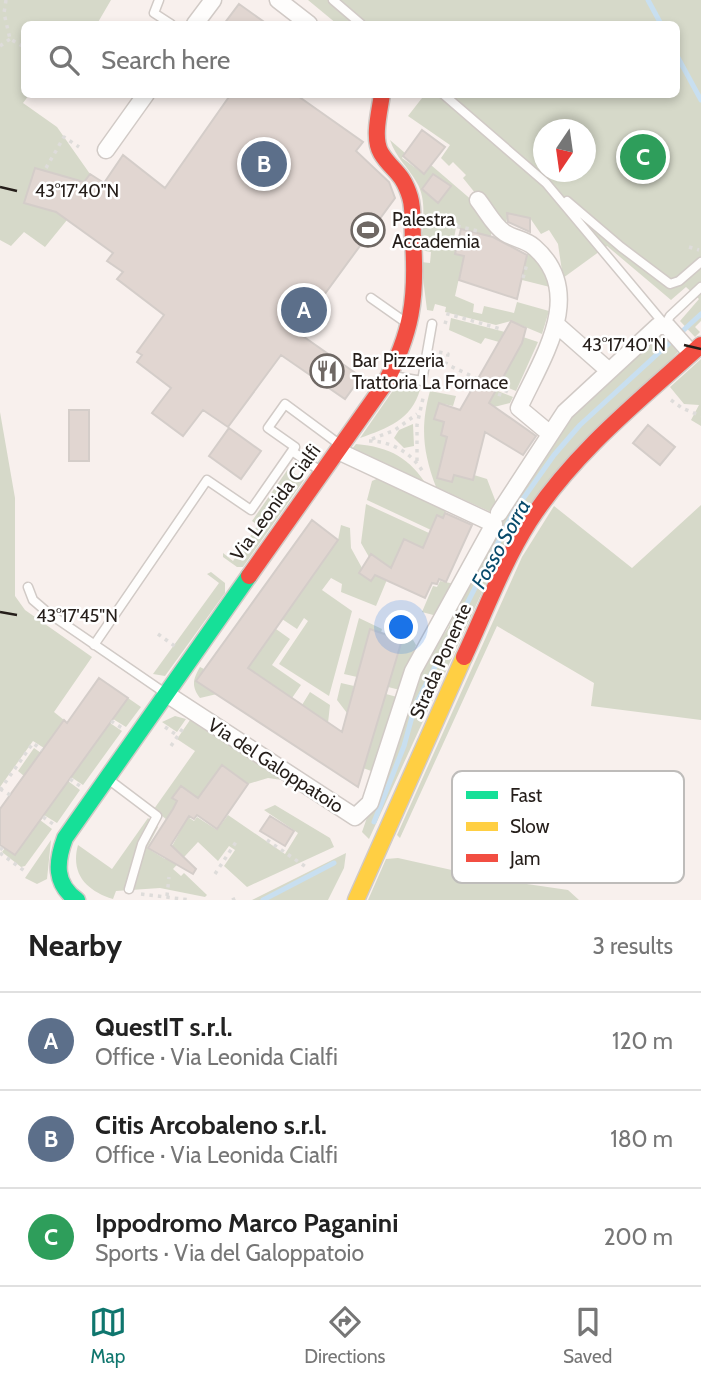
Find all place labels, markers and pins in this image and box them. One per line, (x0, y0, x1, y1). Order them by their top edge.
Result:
pin: C (620, 131, 666, 183)
pin: B (241, 138, 287, 190)
place label: Palestra Accademia (392, 208, 480, 253)
sports icon: Palestra Accademia (349, 211, 387, 249)
pin: A (281, 284, 327, 336)
place label: Bar Pizzeria Trattoria La Fornace (352, 349, 509, 394)
restaurant icon: Bar Pizzeria Trattoria La Fornace (308, 352, 346, 390)

